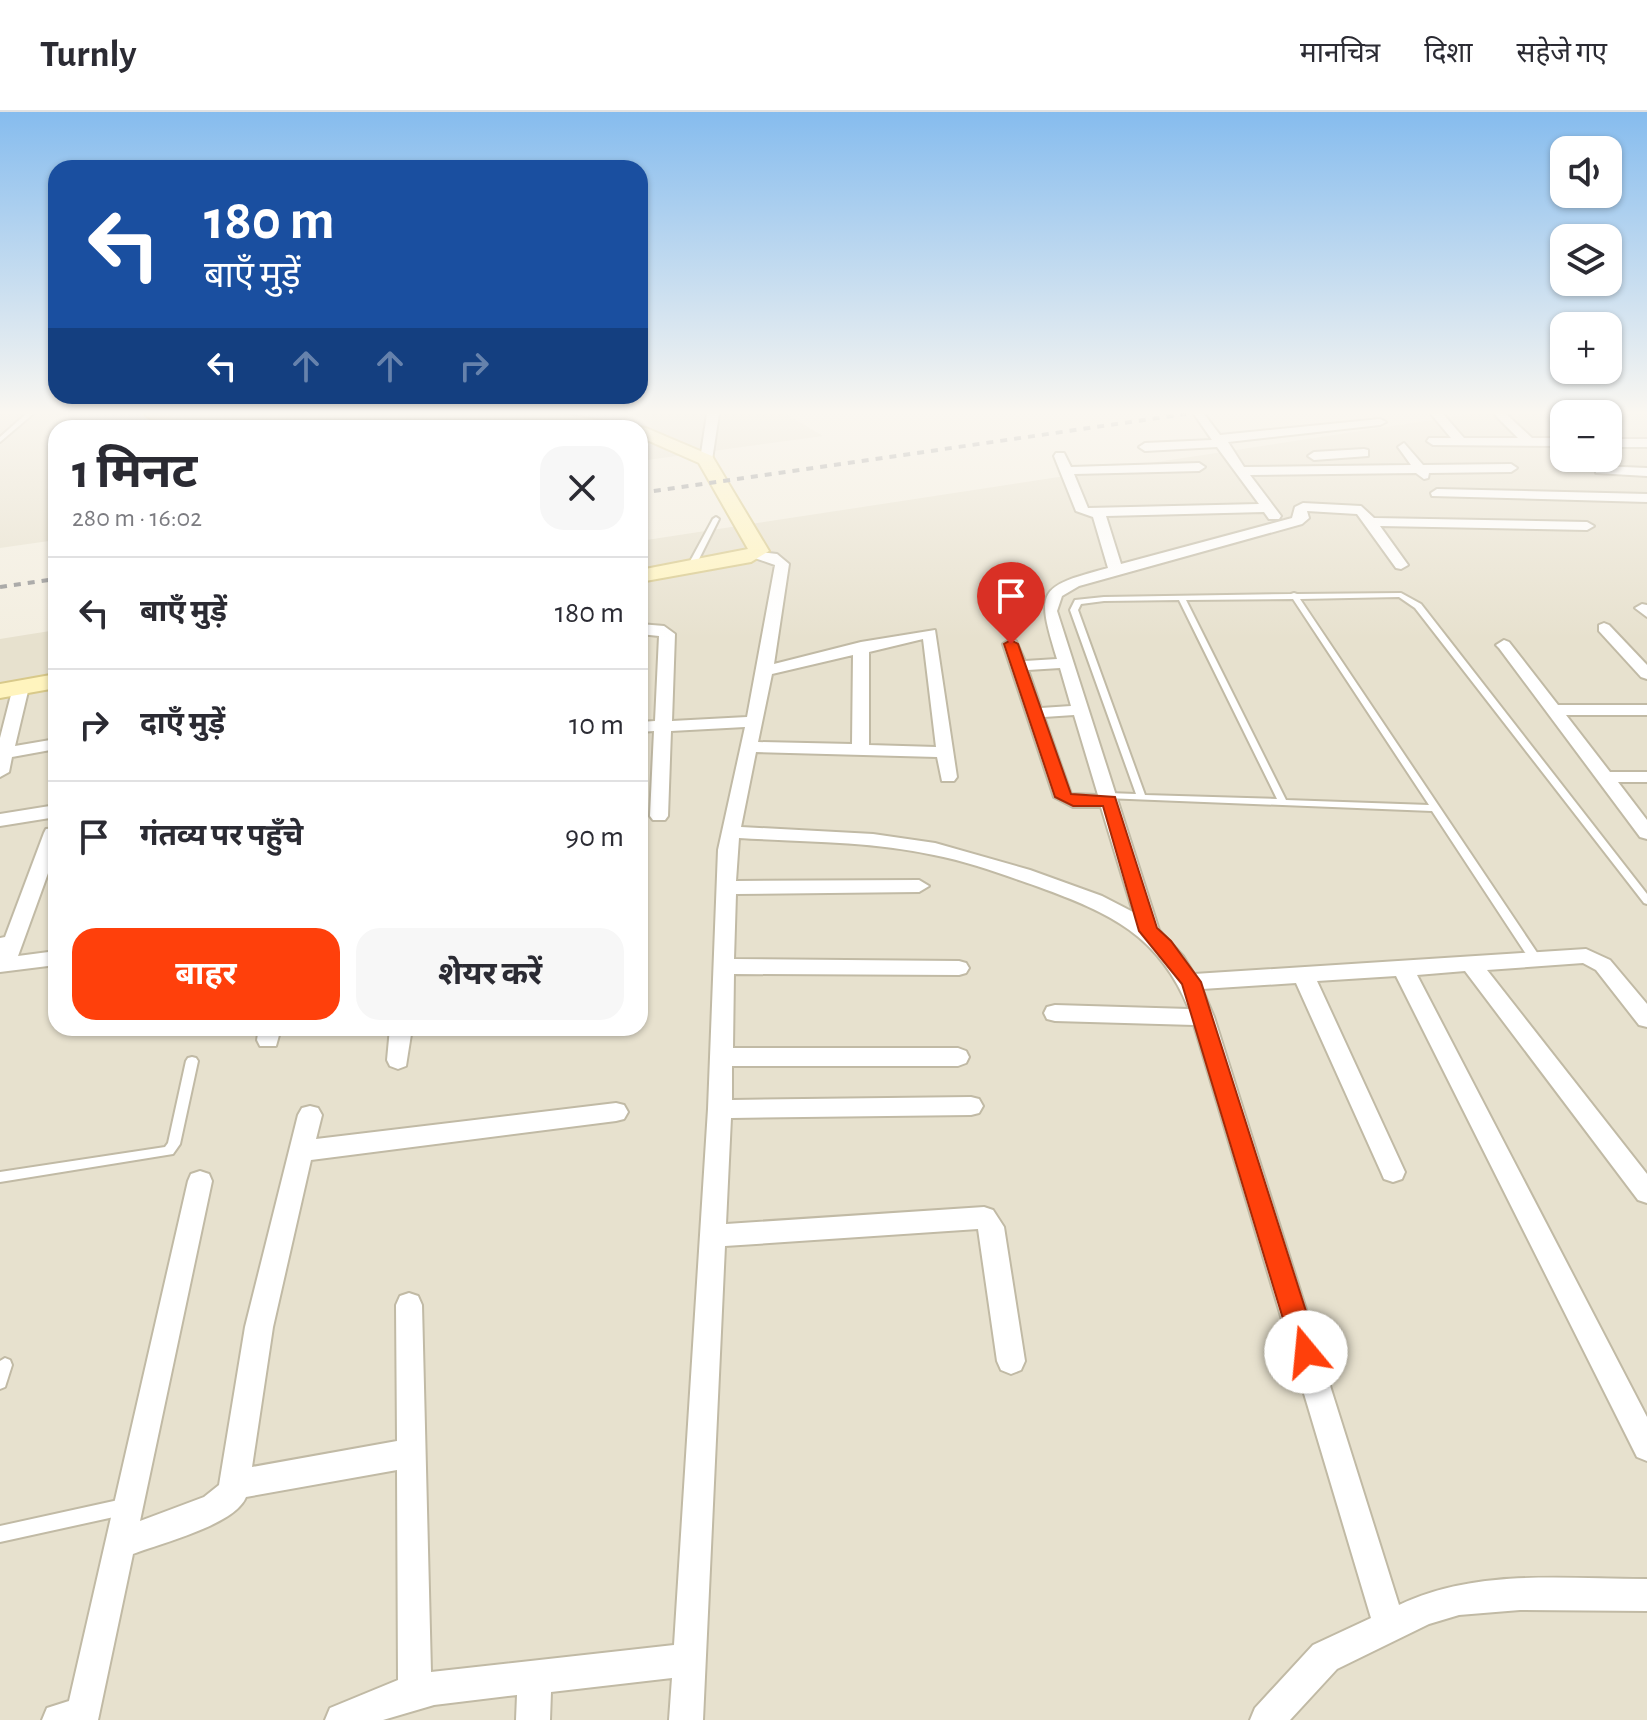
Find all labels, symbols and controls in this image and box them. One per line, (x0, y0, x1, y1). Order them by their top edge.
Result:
text: Turnly (40, 36, 136, 74)
text: मानचित्र (1300, 40, 1380, 68)
text: दिशा (1424, 40, 1473, 68)
text: सहेजे गए (1517, 40, 1607, 68)
map controls (1550, 136, 1622, 472)
button: sound (1550, 136, 1622, 208)
icon: left (72, 192, 176, 296)
text: 180 m (204, 193, 335, 249)
button: layers (1550, 224, 1622, 296)
text: बाएँ मुड़ें (204, 258, 301, 294)
button: + (1550, 312, 1622, 384)
icon: left (200, 344, 244, 388)
icon: ahead (284, 344, 328, 388)
icon: ahead (368, 344, 412, 388)
icon: right (452, 344, 496, 388)
button: − (1550, 400, 1622, 472)
button: close (540, 446, 624, 530)
text: 1 मिनट (72, 449, 197, 497)
text: 280 m · 16:02 (72, 505, 202, 531)
pin (977, 562, 1045, 644)
icon: arrive (989, 574, 1033, 618)
icon: left (72, 591, 116, 635)
text: बाएँ मुड़ें (140, 597, 227, 627)
text: 180 m (555, 598, 624, 628)
icon: right (72, 703, 116, 747)
text: दाएँ मुड़ें (140, 709, 225, 739)
text: 10 m (569, 710, 624, 740)
icon: arrive (72, 815, 116, 859)
text: गंतव्य पर पहुँचे (140, 821, 303, 851)
text: 90 m (565, 822, 624, 852)
button: बाहर (72, 928, 340, 1020)
button: शेयर करें (356, 928, 624, 1020)
position arrow (1264, 1310, 1348, 1394)

